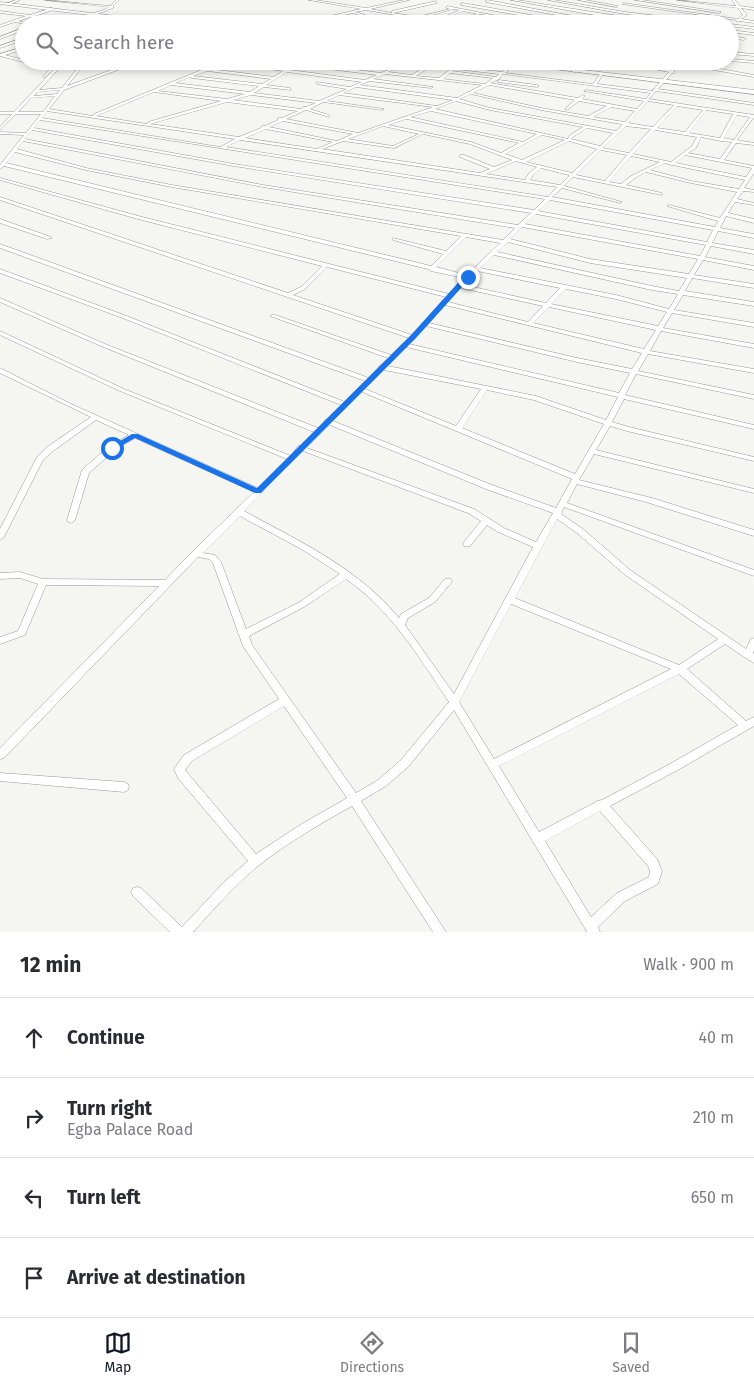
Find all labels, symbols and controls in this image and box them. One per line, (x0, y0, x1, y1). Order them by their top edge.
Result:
search box (15, 15, 739, 70)
icon: search (33, 29, 61, 57)
text: Search here (73, 31, 174, 54)
route end (457, 266, 480, 289)
route start (101, 437, 124, 460)
text: 12 min (20, 952, 81, 978)
text: Walk · 900 m (643, 955, 734, 974)
icon: ahead (20, 1024, 48, 1052)
text: Continue (67, 1026, 145, 1049)
text: 40 m (699, 1028, 734, 1047)
text: Turn right (67, 1097, 152, 1120)
icon: right (20, 1104, 48, 1132)
text: 210 m (693, 1108, 734, 1127)
text: Egba Palace Road (67, 1120, 193, 1139)
icon: left (20, 1184, 48, 1212)
text: Turn left (67, 1186, 141, 1209)
text: 650 m (691, 1188, 734, 1207)
icon: arrive (20, 1264, 48, 1292)
text: Arrive at destination (67, 1266, 246, 1289)
tab: Map (104, 1329, 132, 1376)
tab: Directions (340, 1329, 404, 1376)
tab: Saved (612, 1329, 650, 1376)

